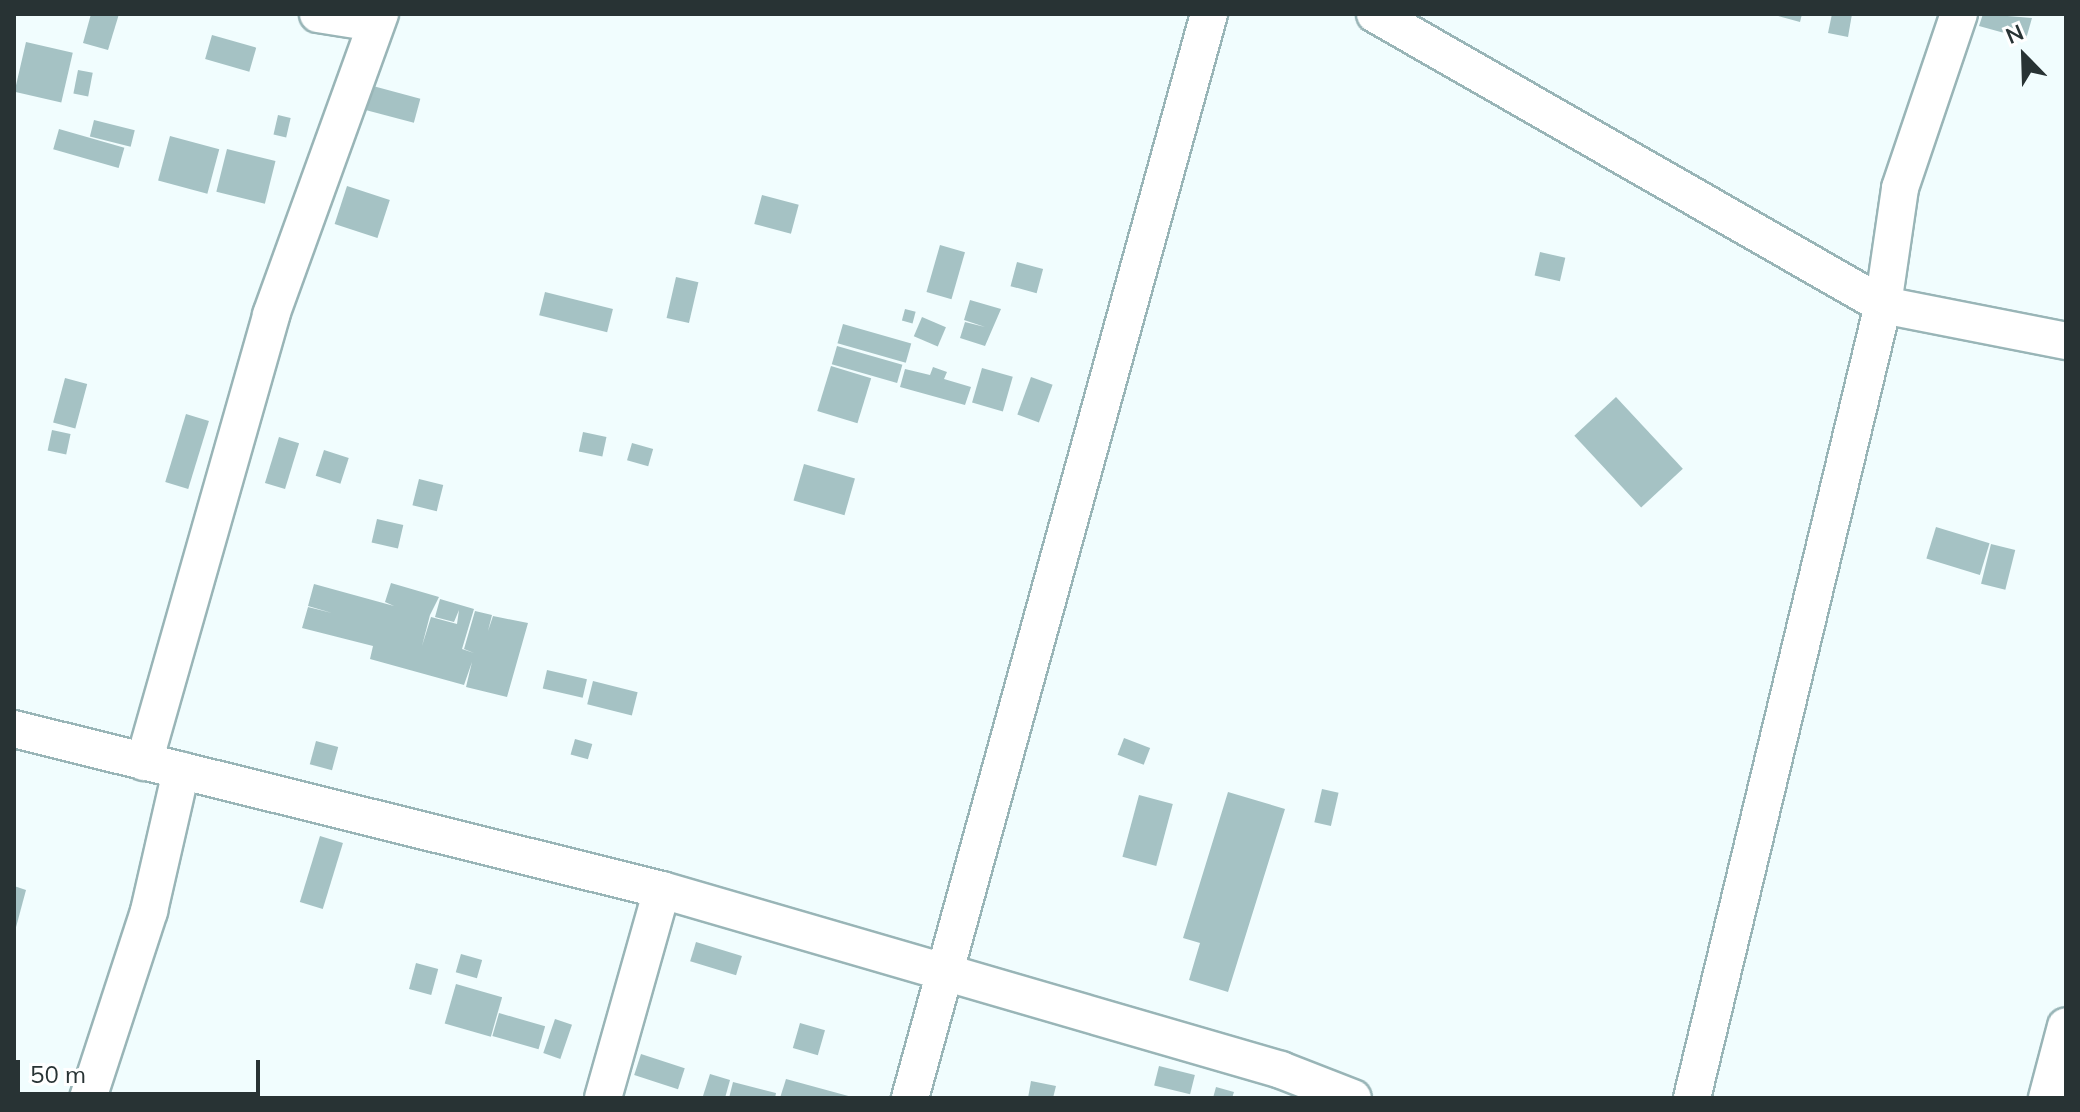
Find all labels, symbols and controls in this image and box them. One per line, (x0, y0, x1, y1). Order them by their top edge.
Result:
north arrow (1984, 16, 2064, 96)
text: N (2002, 18, 2028, 50)
scale bar (20, 1044, 264, 1094)
text: 50 m (30, 1059, 86, 1089)

